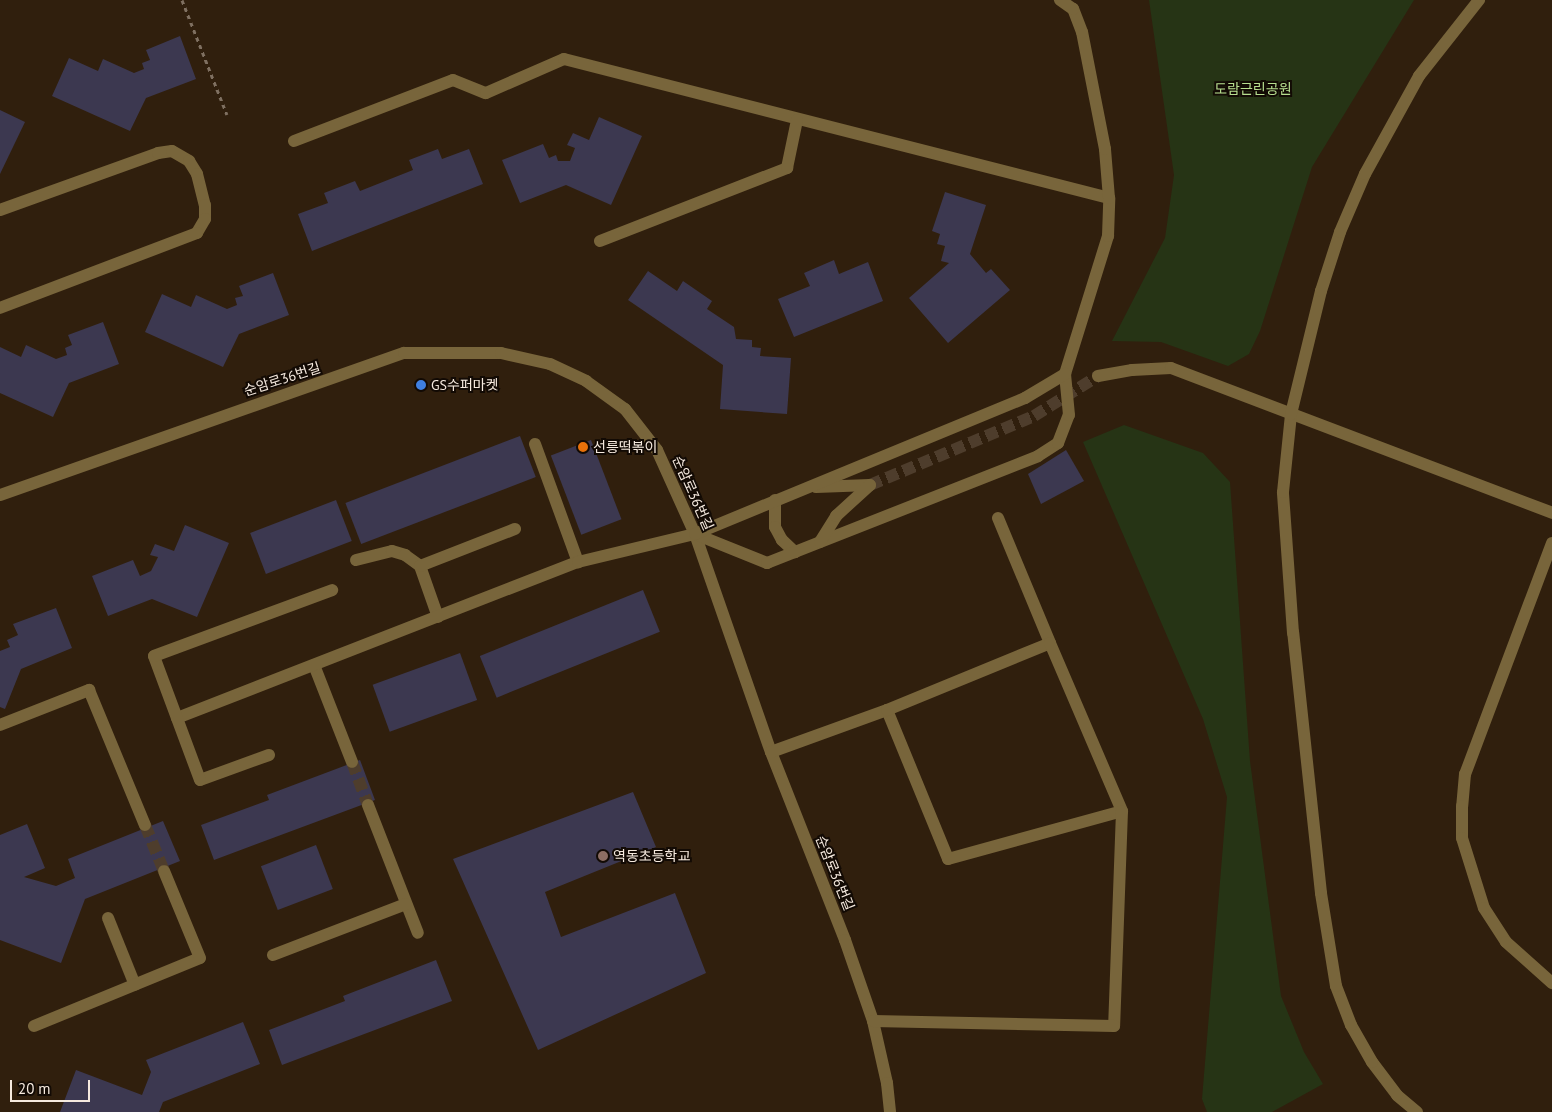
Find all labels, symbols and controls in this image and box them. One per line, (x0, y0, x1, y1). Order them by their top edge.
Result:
park label: 도람근린공원 (1214, 81, 1292, 97)
street label: 순암로36번길 (242, 359, 322, 399)
place label: GS수퍼마켓 (431, 377, 499, 393)
marker: GS수퍼마켓 (415, 379, 427, 391)
place label: 선릉떡볶이 (593, 439, 657, 455)
marker: 선릉떡볶이 (577, 441, 589, 453)
street label: 순암로36번길 (669, 453, 717, 533)
street label: 순암로36번길 (812, 833, 858, 913)
place label: 역동초등학교 (613, 848, 690, 864)
marker: 역동초등학교 (597, 850, 609, 862)
scale bar (12, 1070, 92, 1102)
text: 20 m (18, 1079, 51, 1098)

